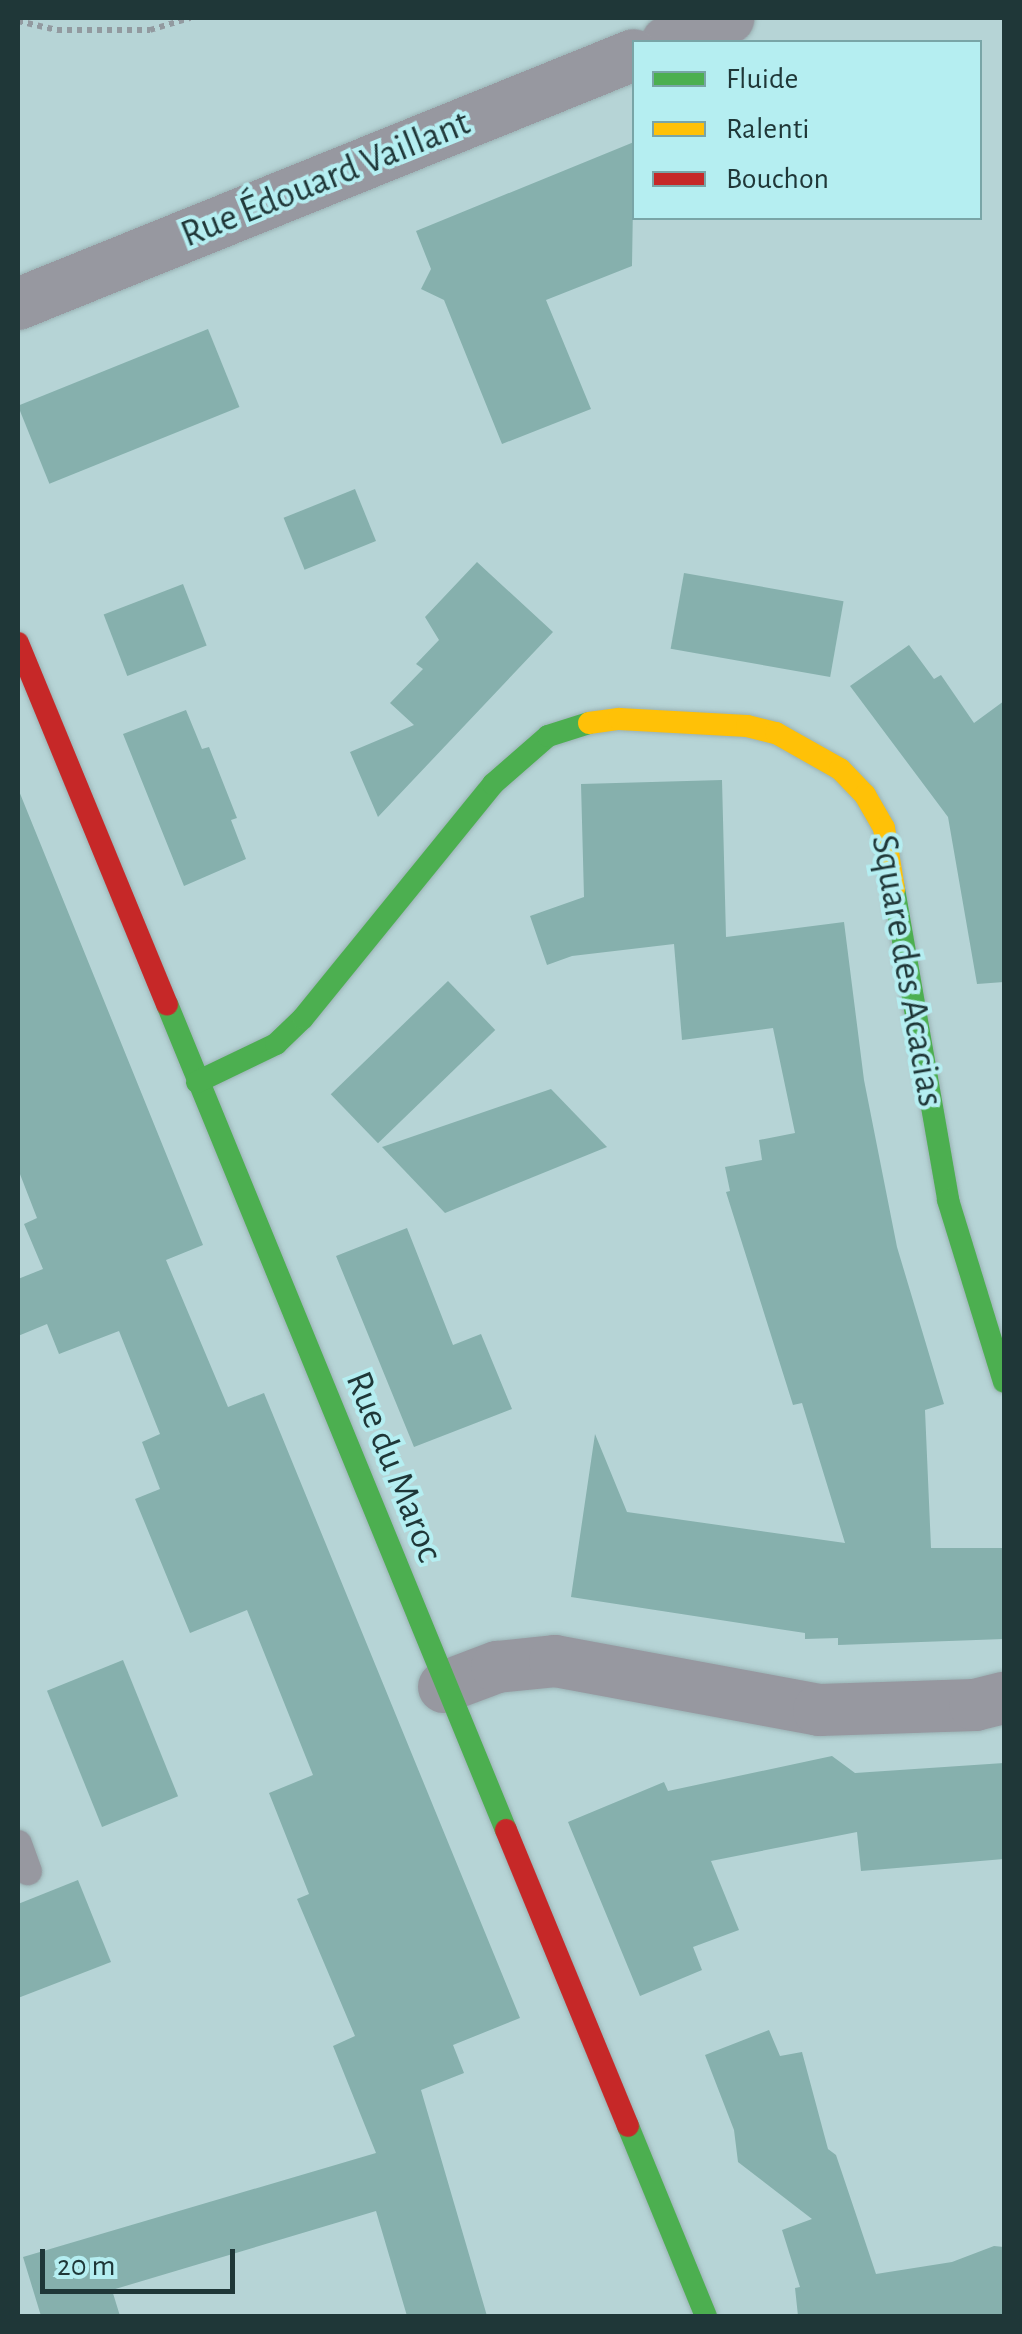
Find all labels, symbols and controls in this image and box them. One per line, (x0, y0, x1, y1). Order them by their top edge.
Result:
legend (632, 40, 982, 220)
text: Fluide (726, 64, 798, 94)
street label: Rue Édouard Vaillant (175, 101, 477, 259)
text: Ralenti (726, 114, 809, 144)
text: Bouchon (726, 164, 829, 194)
street label: Square des Acacias (860, 832, 952, 1110)
street label: Rue du Maroc (334, 1365, 452, 1569)
scale bar (45, 2229, 240, 2291)
text: 20 m (57, 2251, 115, 2281)

